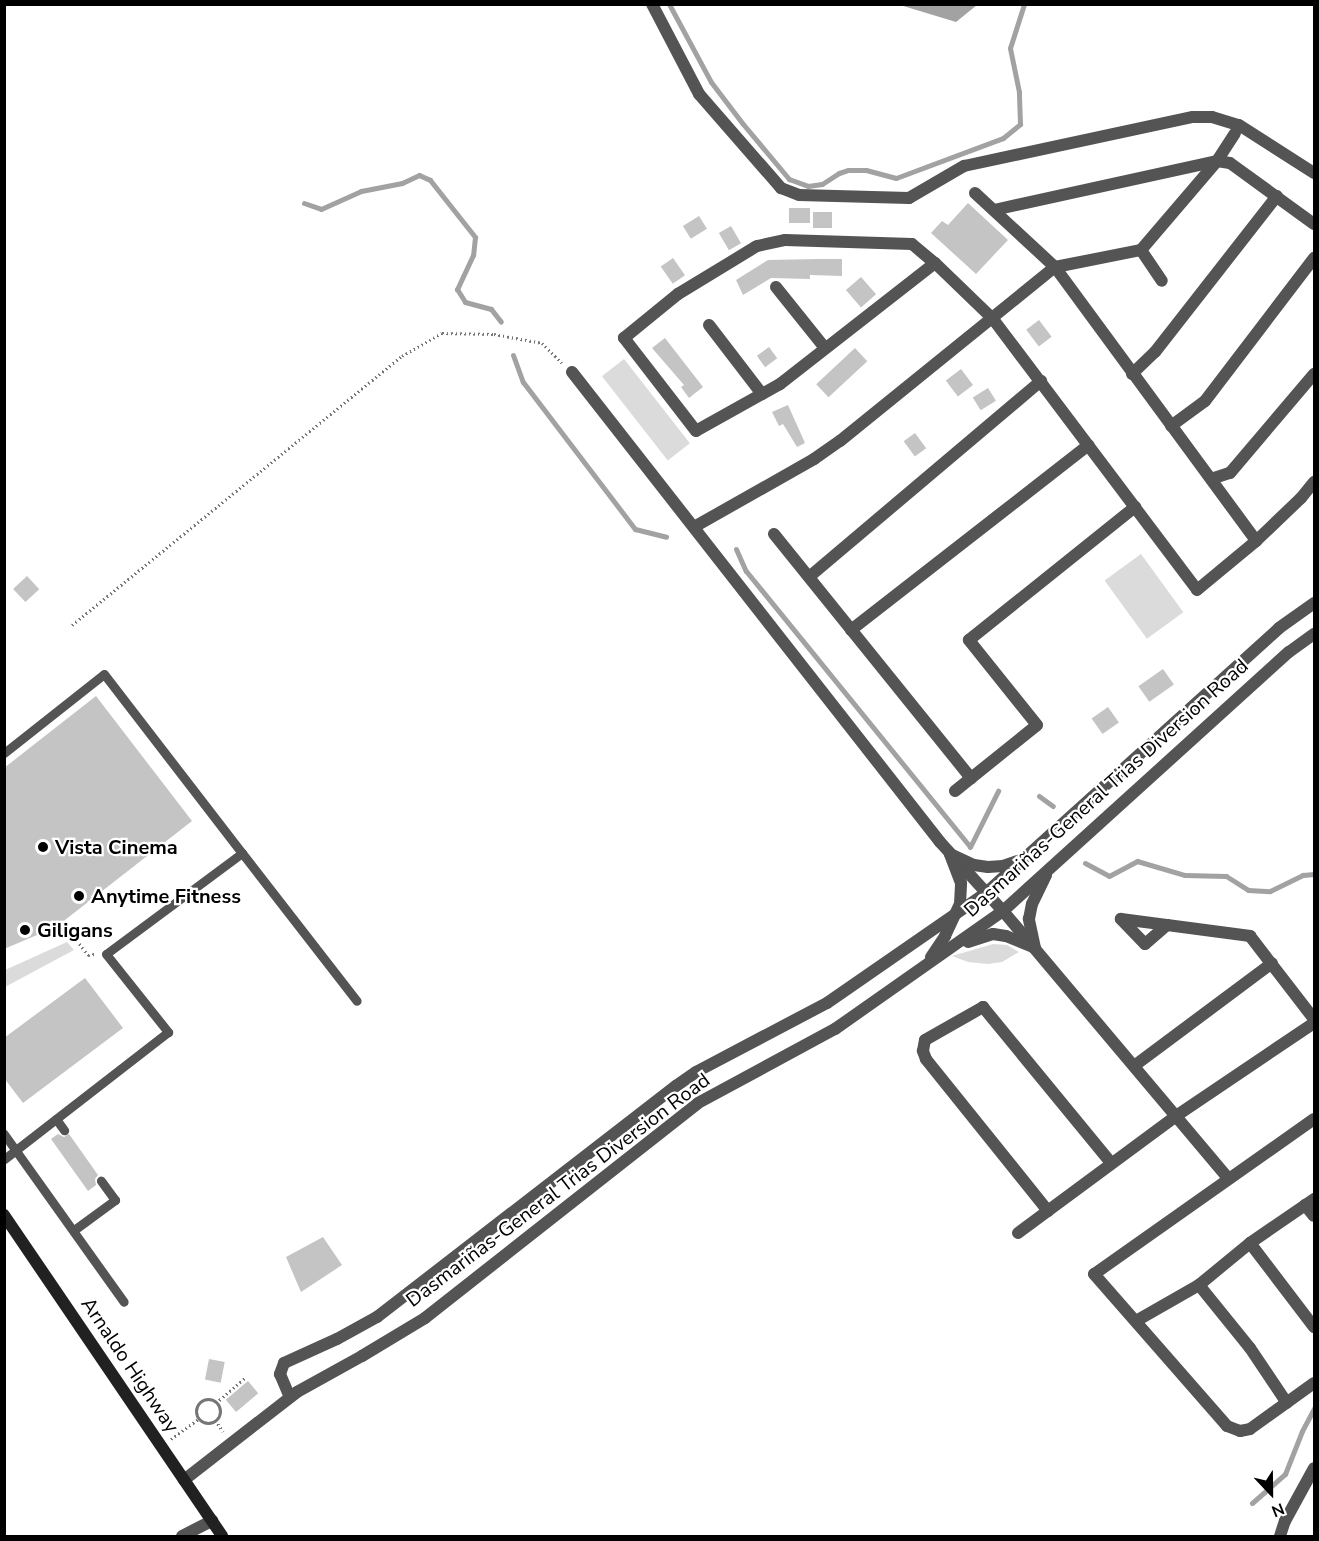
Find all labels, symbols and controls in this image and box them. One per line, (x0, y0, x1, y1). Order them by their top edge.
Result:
street label: Dasmariñas-General Trias Diversion Road (959, 654, 1253, 922)
place label: Vista Cinema (55, 835, 178, 859)
marker: Vista Cinema (36, 840, 50, 854)
place label: Anytime Fitness (91, 884, 241, 908)
marker: Anytime Fitness (72, 889, 86, 903)
place label: Giligans (37, 918, 113, 942)
marker: Giligans (18, 923, 32, 937)
street label: Dasmariñas-General Trias Diversion Road (401, 1068, 715, 1312)
street label: Arnaldo Highway (76, 1293, 184, 1437)
north arrow (1241, 1463, 1301, 1523)
text: N (1268, 1497, 1287, 1522)

